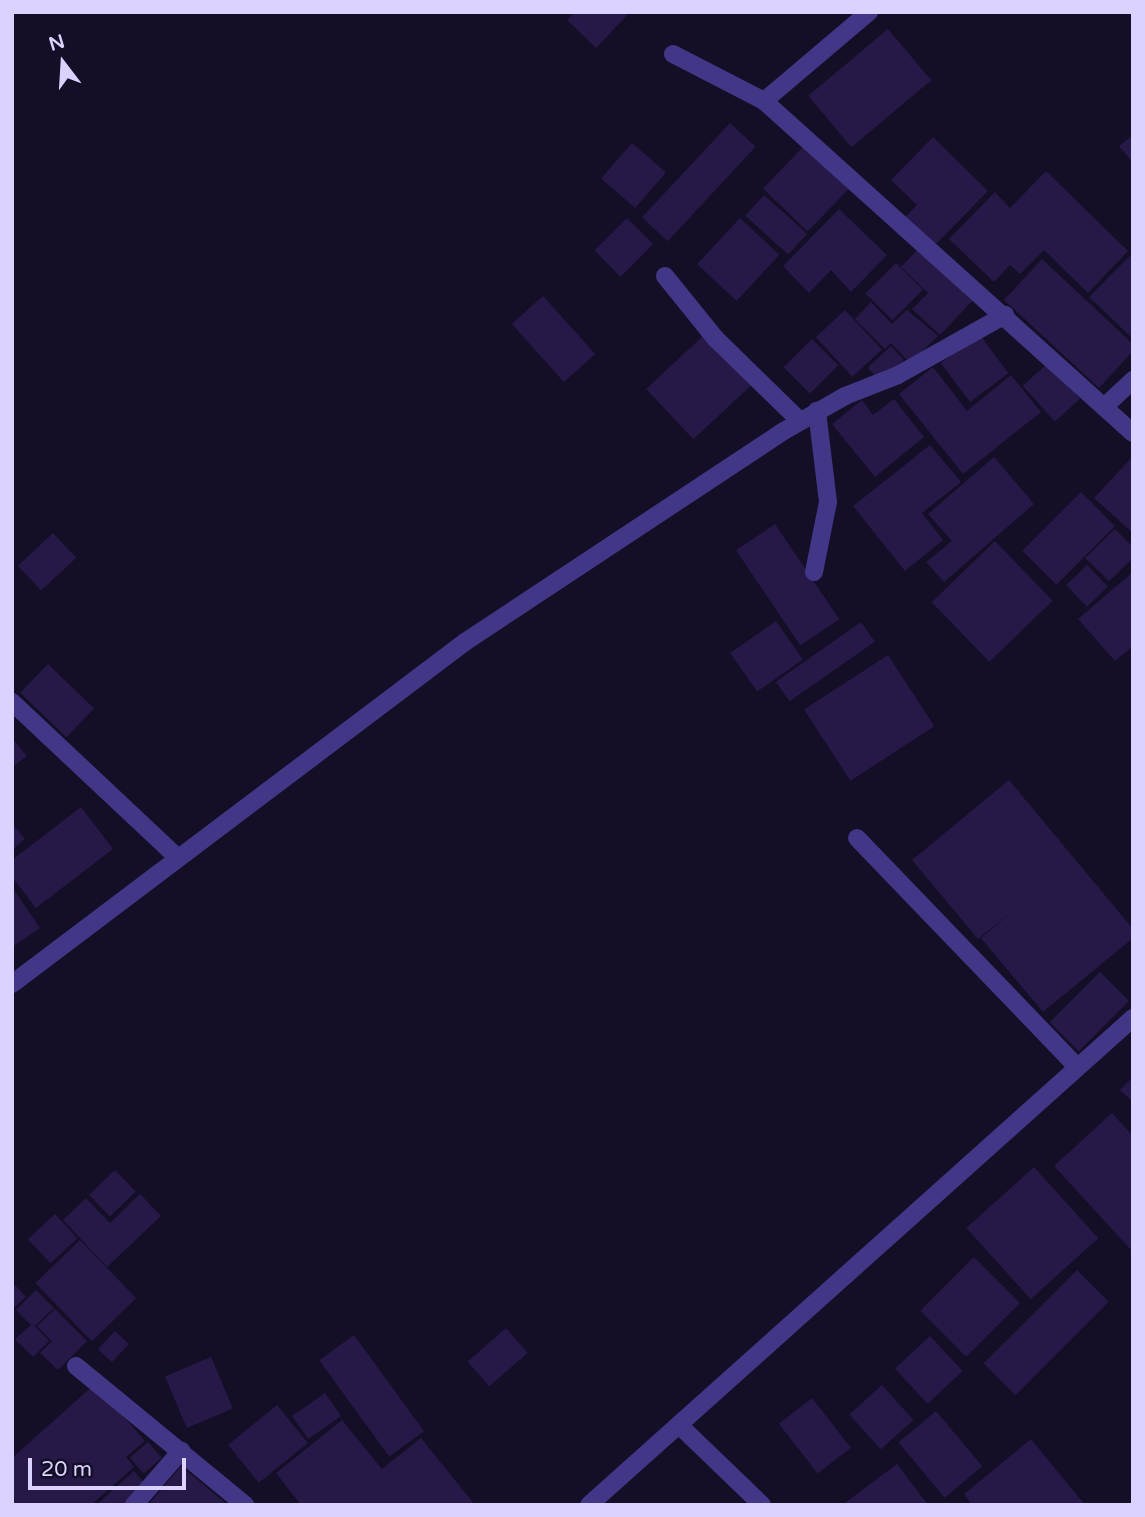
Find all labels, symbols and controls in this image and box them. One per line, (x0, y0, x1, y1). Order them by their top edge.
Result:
north arrow (28, 28, 98, 98)
text: N (46, 30, 67, 56)
scale bar (32, 1444, 189, 1488)
text: 20 m (41, 1457, 92, 1482)

